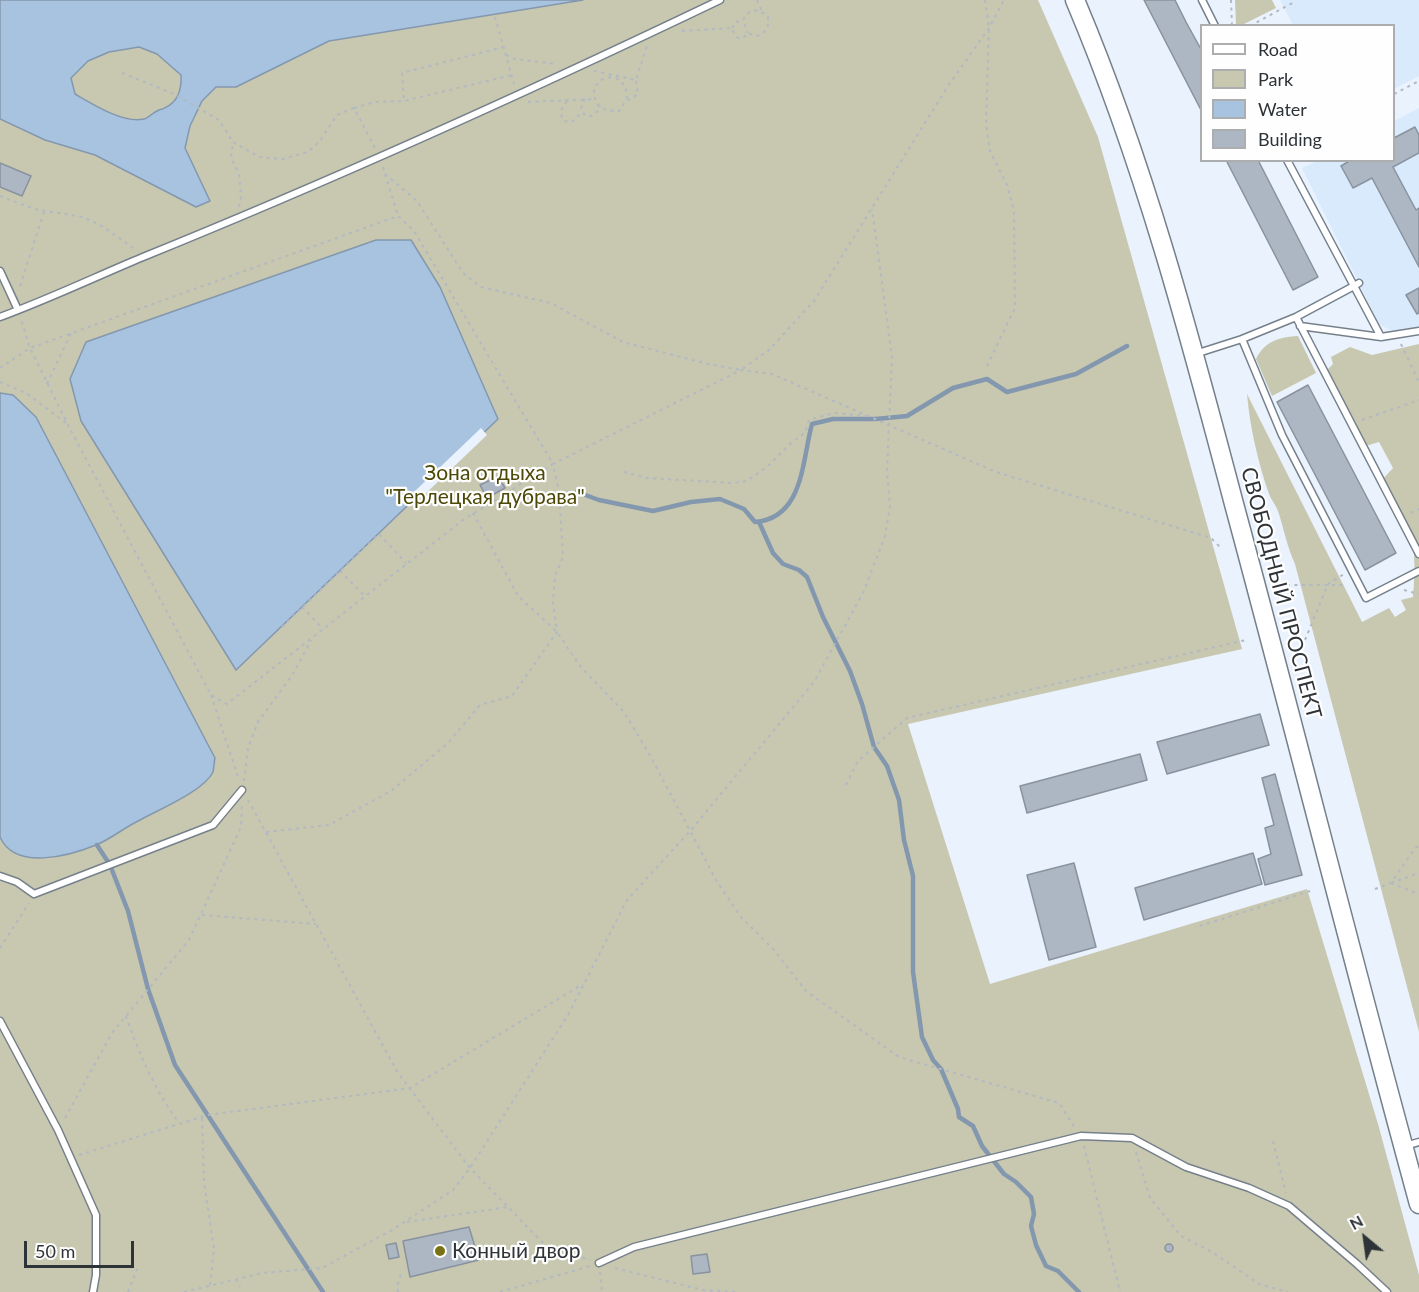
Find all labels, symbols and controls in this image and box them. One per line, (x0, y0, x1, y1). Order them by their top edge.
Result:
legend (1200, 24, 1395, 162)
text: Road (1258, 38, 1298, 60)
text: Park (1258, 68, 1293, 90)
text: Water (1258, 98, 1307, 120)
text: Building (1258, 128, 1322, 150)
park label: Зона отдыха "Терлецкая дубрава" (385, 460, 585, 510)
street label: СВОБОДНЫЙ ПРОСПЕКТ (1235, 464, 1327, 722)
north arrow (1335, 1208, 1395, 1268)
text: N (1346, 1211, 1366, 1233)
scale bar (27, 1229, 136, 1267)
place label: Конный двор (452, 1238, 581, 1264)
text: 50 m (35, 1240, 75, 1262)
marker: Конный двор (433, 1244, 447, 1258)

